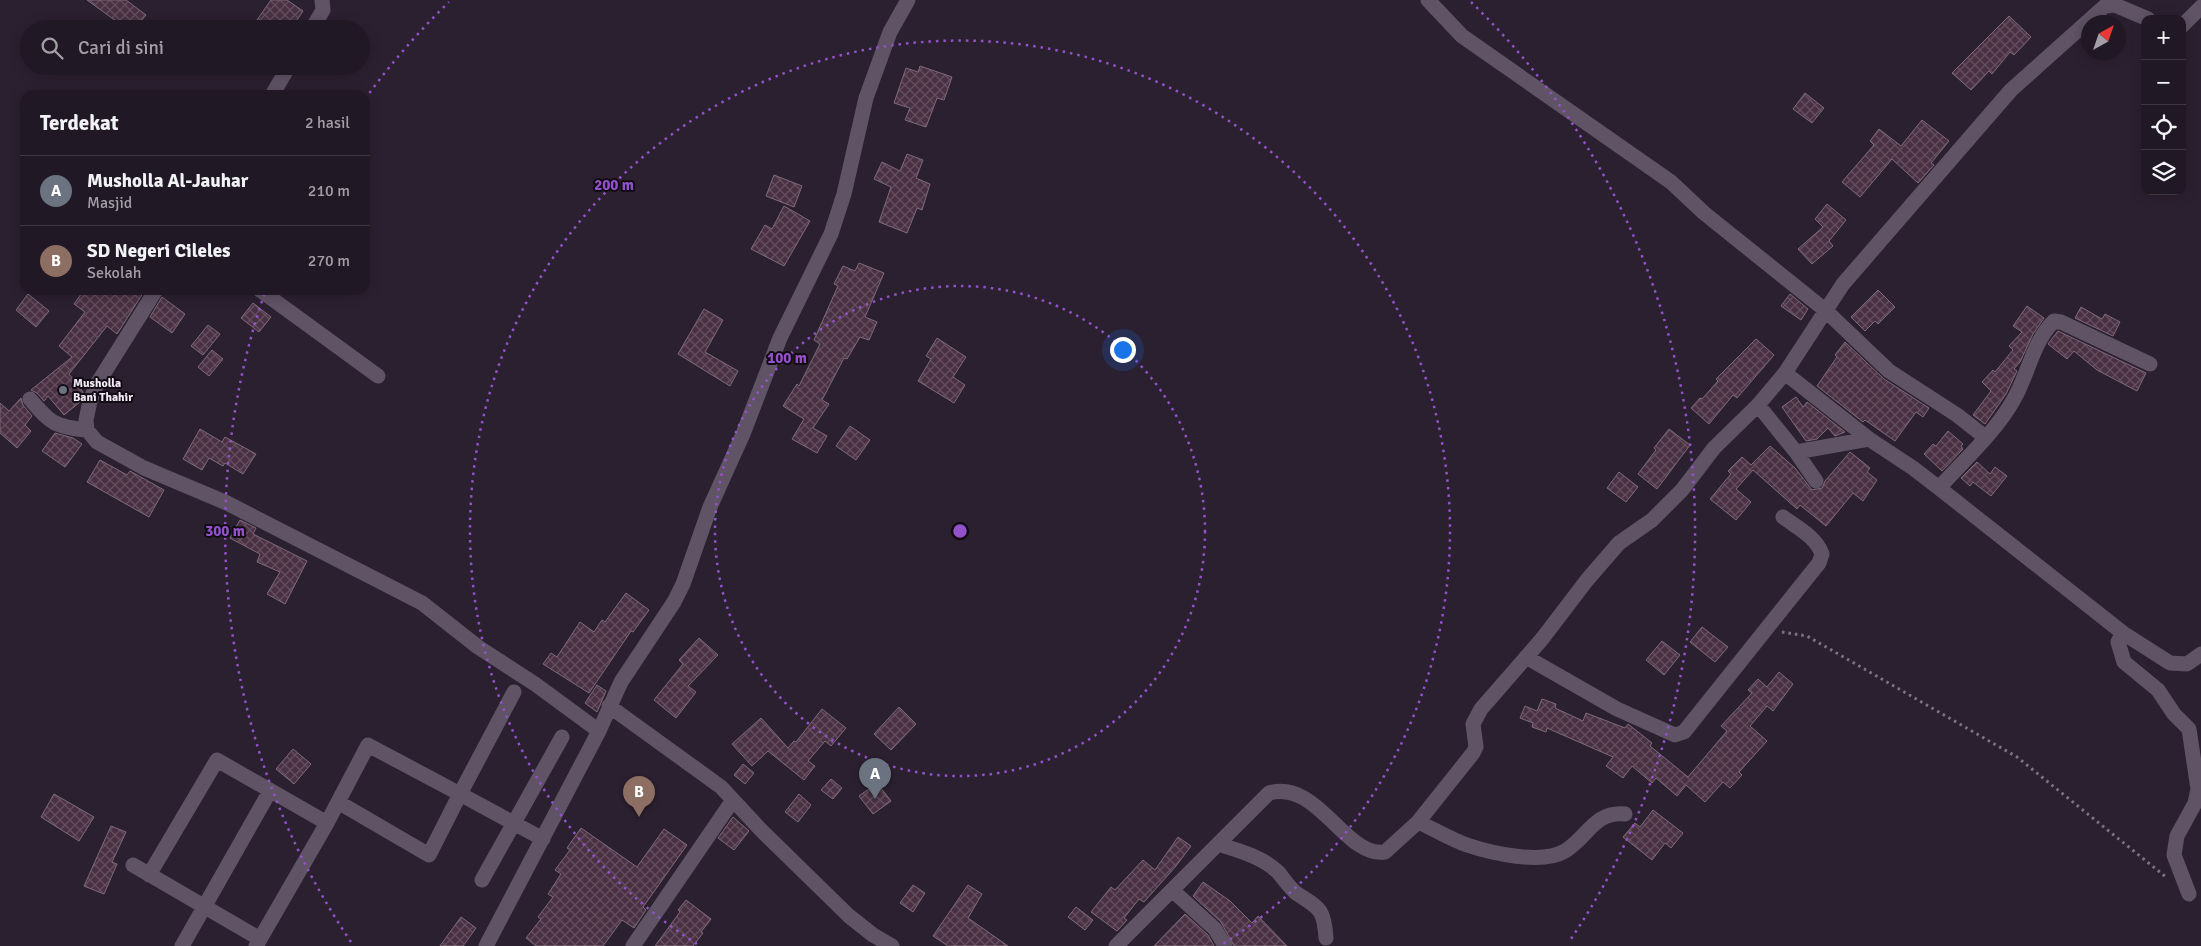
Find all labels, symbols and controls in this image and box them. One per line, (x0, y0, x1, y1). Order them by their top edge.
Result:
north arrow (2081, 15, 2126, 60)
map controls (2141, 15, 2186, 195)
button: + (2141, 15, 2186, 60)
search box (20, 20, 370, 75)
icon: search (38, 34, 66, 62)
text: Cari di sini (78, 36, 164, 60)
button: − (2141, 60, 2186, 105)
button: locate (2141, 105, 2186, 150)
text: Terdekat (40, 110, 119, 136)
text: 2 hasil (305, 113, 350, 133)
button: layers (2141, 150, 2186, 195)
text: Musholla Al-Jauhar (87, 169, 248, 193)
text: 200 m (594, 176, 634, 194)
text: A (51, 181, 61, 201)
text: 210 m (308, 181, 350, 201)
text: Masjid (87, 193, 132, 213)
text: SD Negeri Cileles (87, 239, 231, 263)
text: B (51, 251, 61, 271)
text: 270 m (308, 251, 350, 271)
text: Sekolah (87, 263, 141, 283)
your location (1110, 337, 1136, 363)
text: 100 m (767, 349, 807, 367)
place label: Musholla Bani Thahir (73, 376, 133, 405)
marker: Musholla Bani Thahir (57, 384, 69, 396)
text: 300 m (205, 522, 245, 540)
centre of rings (951, 522, 969, 540)
pin: A (859, 758, 891, 799)
pin: B (623, 776, 655, 817)

